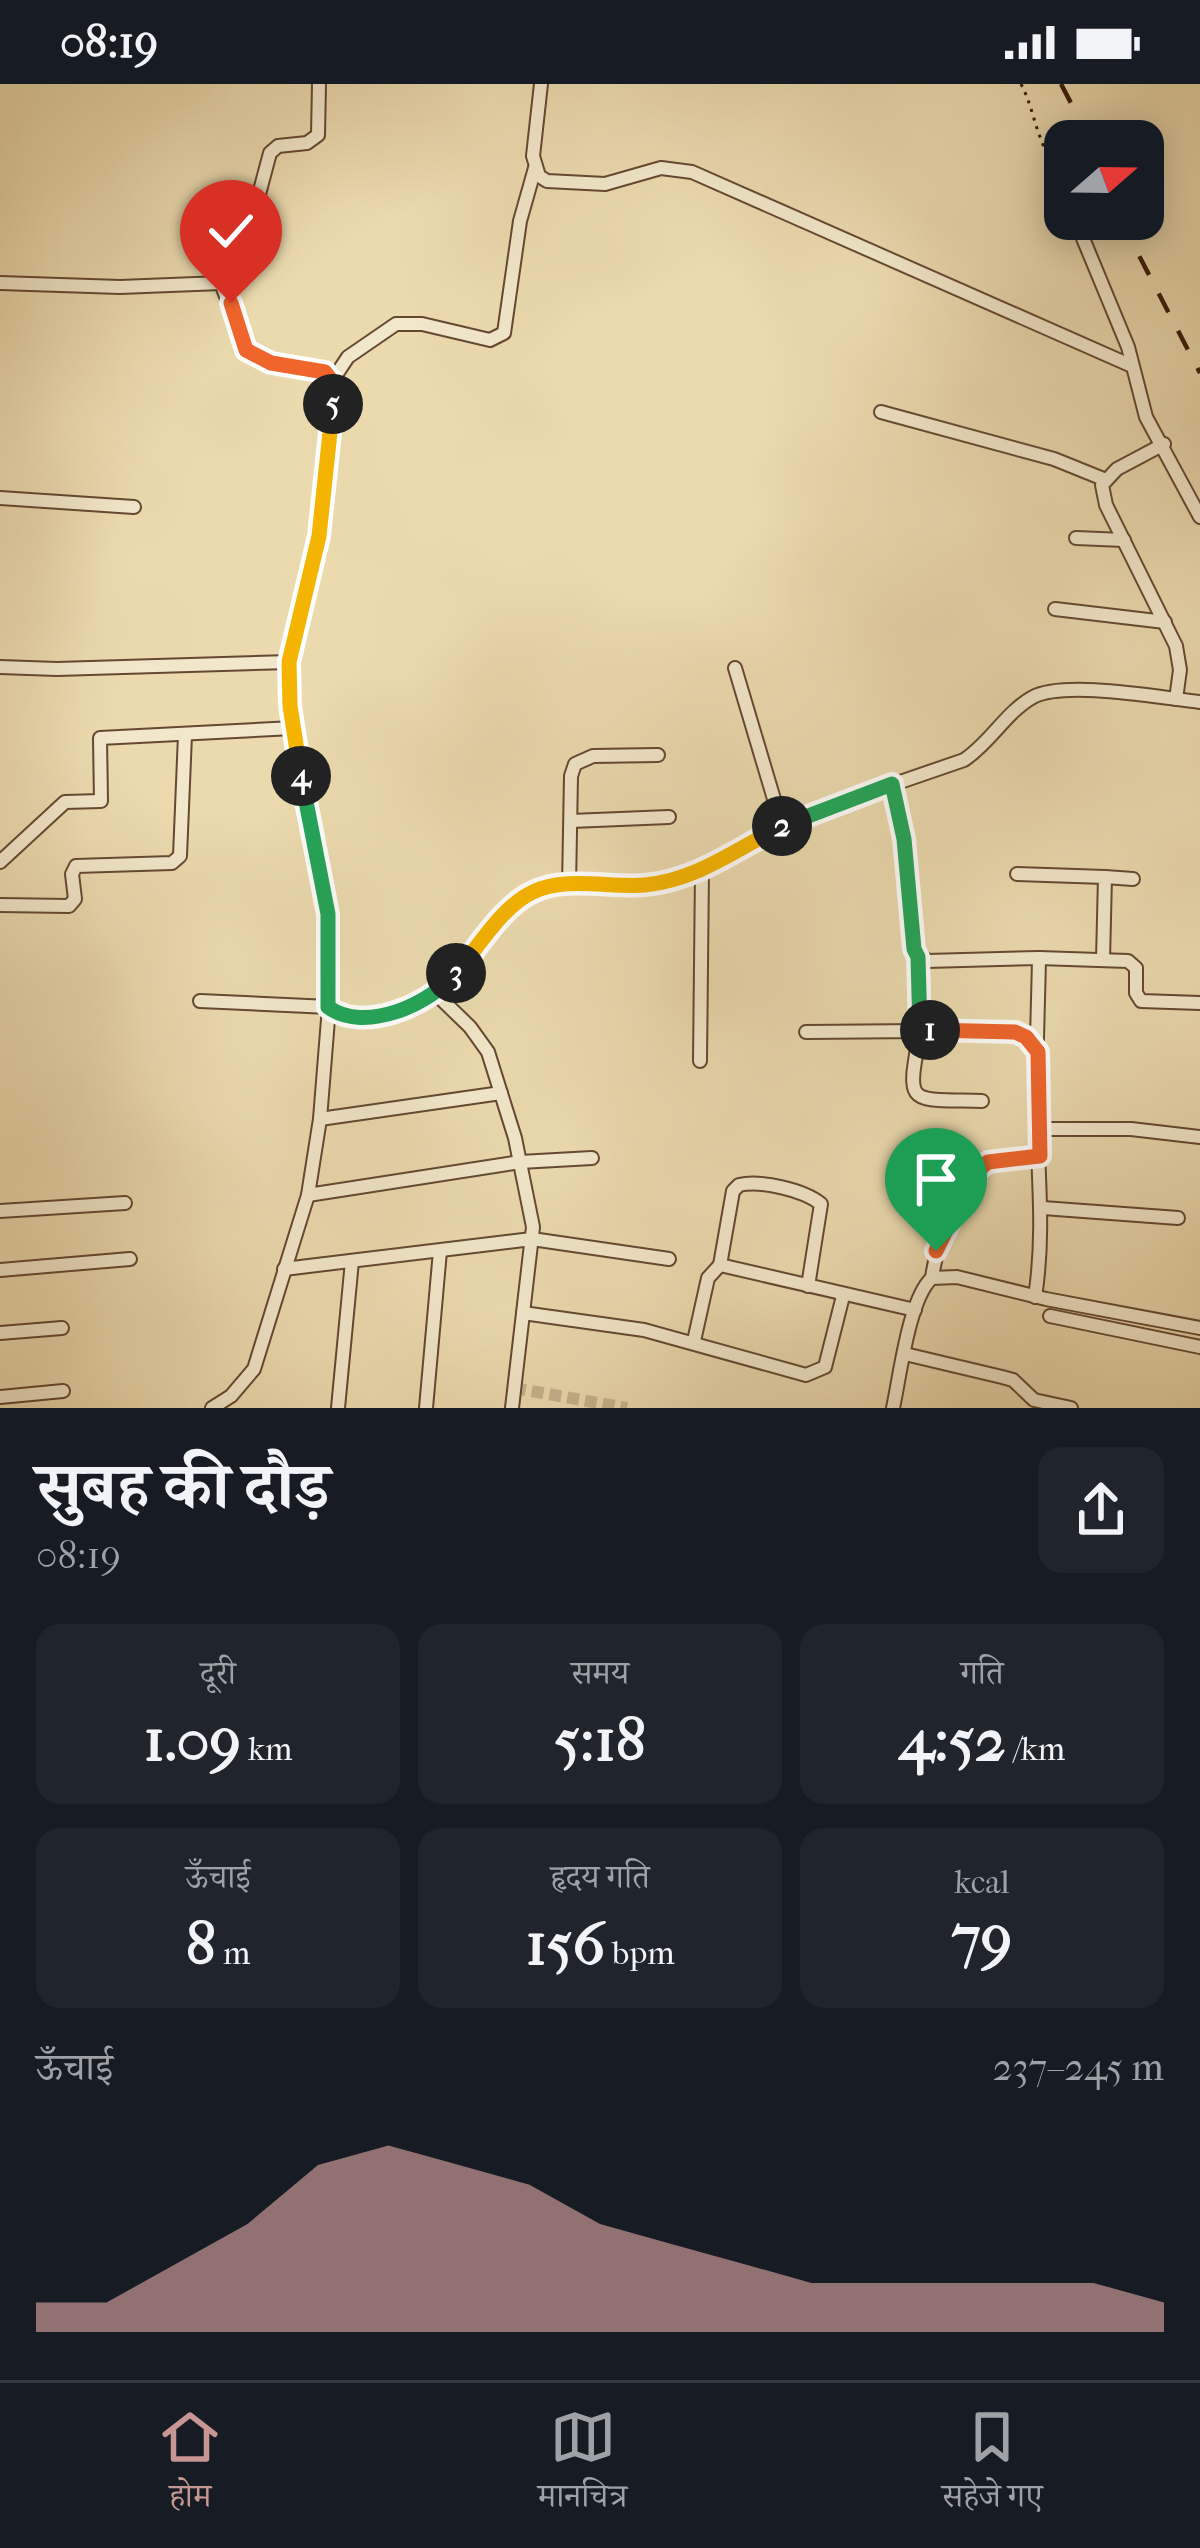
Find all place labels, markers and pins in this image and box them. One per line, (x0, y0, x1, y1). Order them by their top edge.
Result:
pin (180, 180, 282, 303)
pin: 5 (303, 374, 363, 434)
pin: 4 (271, 746, 331, 806)
pin: 2 (752, 796, 812, 856)
pin: 3 (426, 943, 486, 1003)
pin: 1 (900, 1000, 960, 1060)
pin (885, 1128, 987, 1251)

